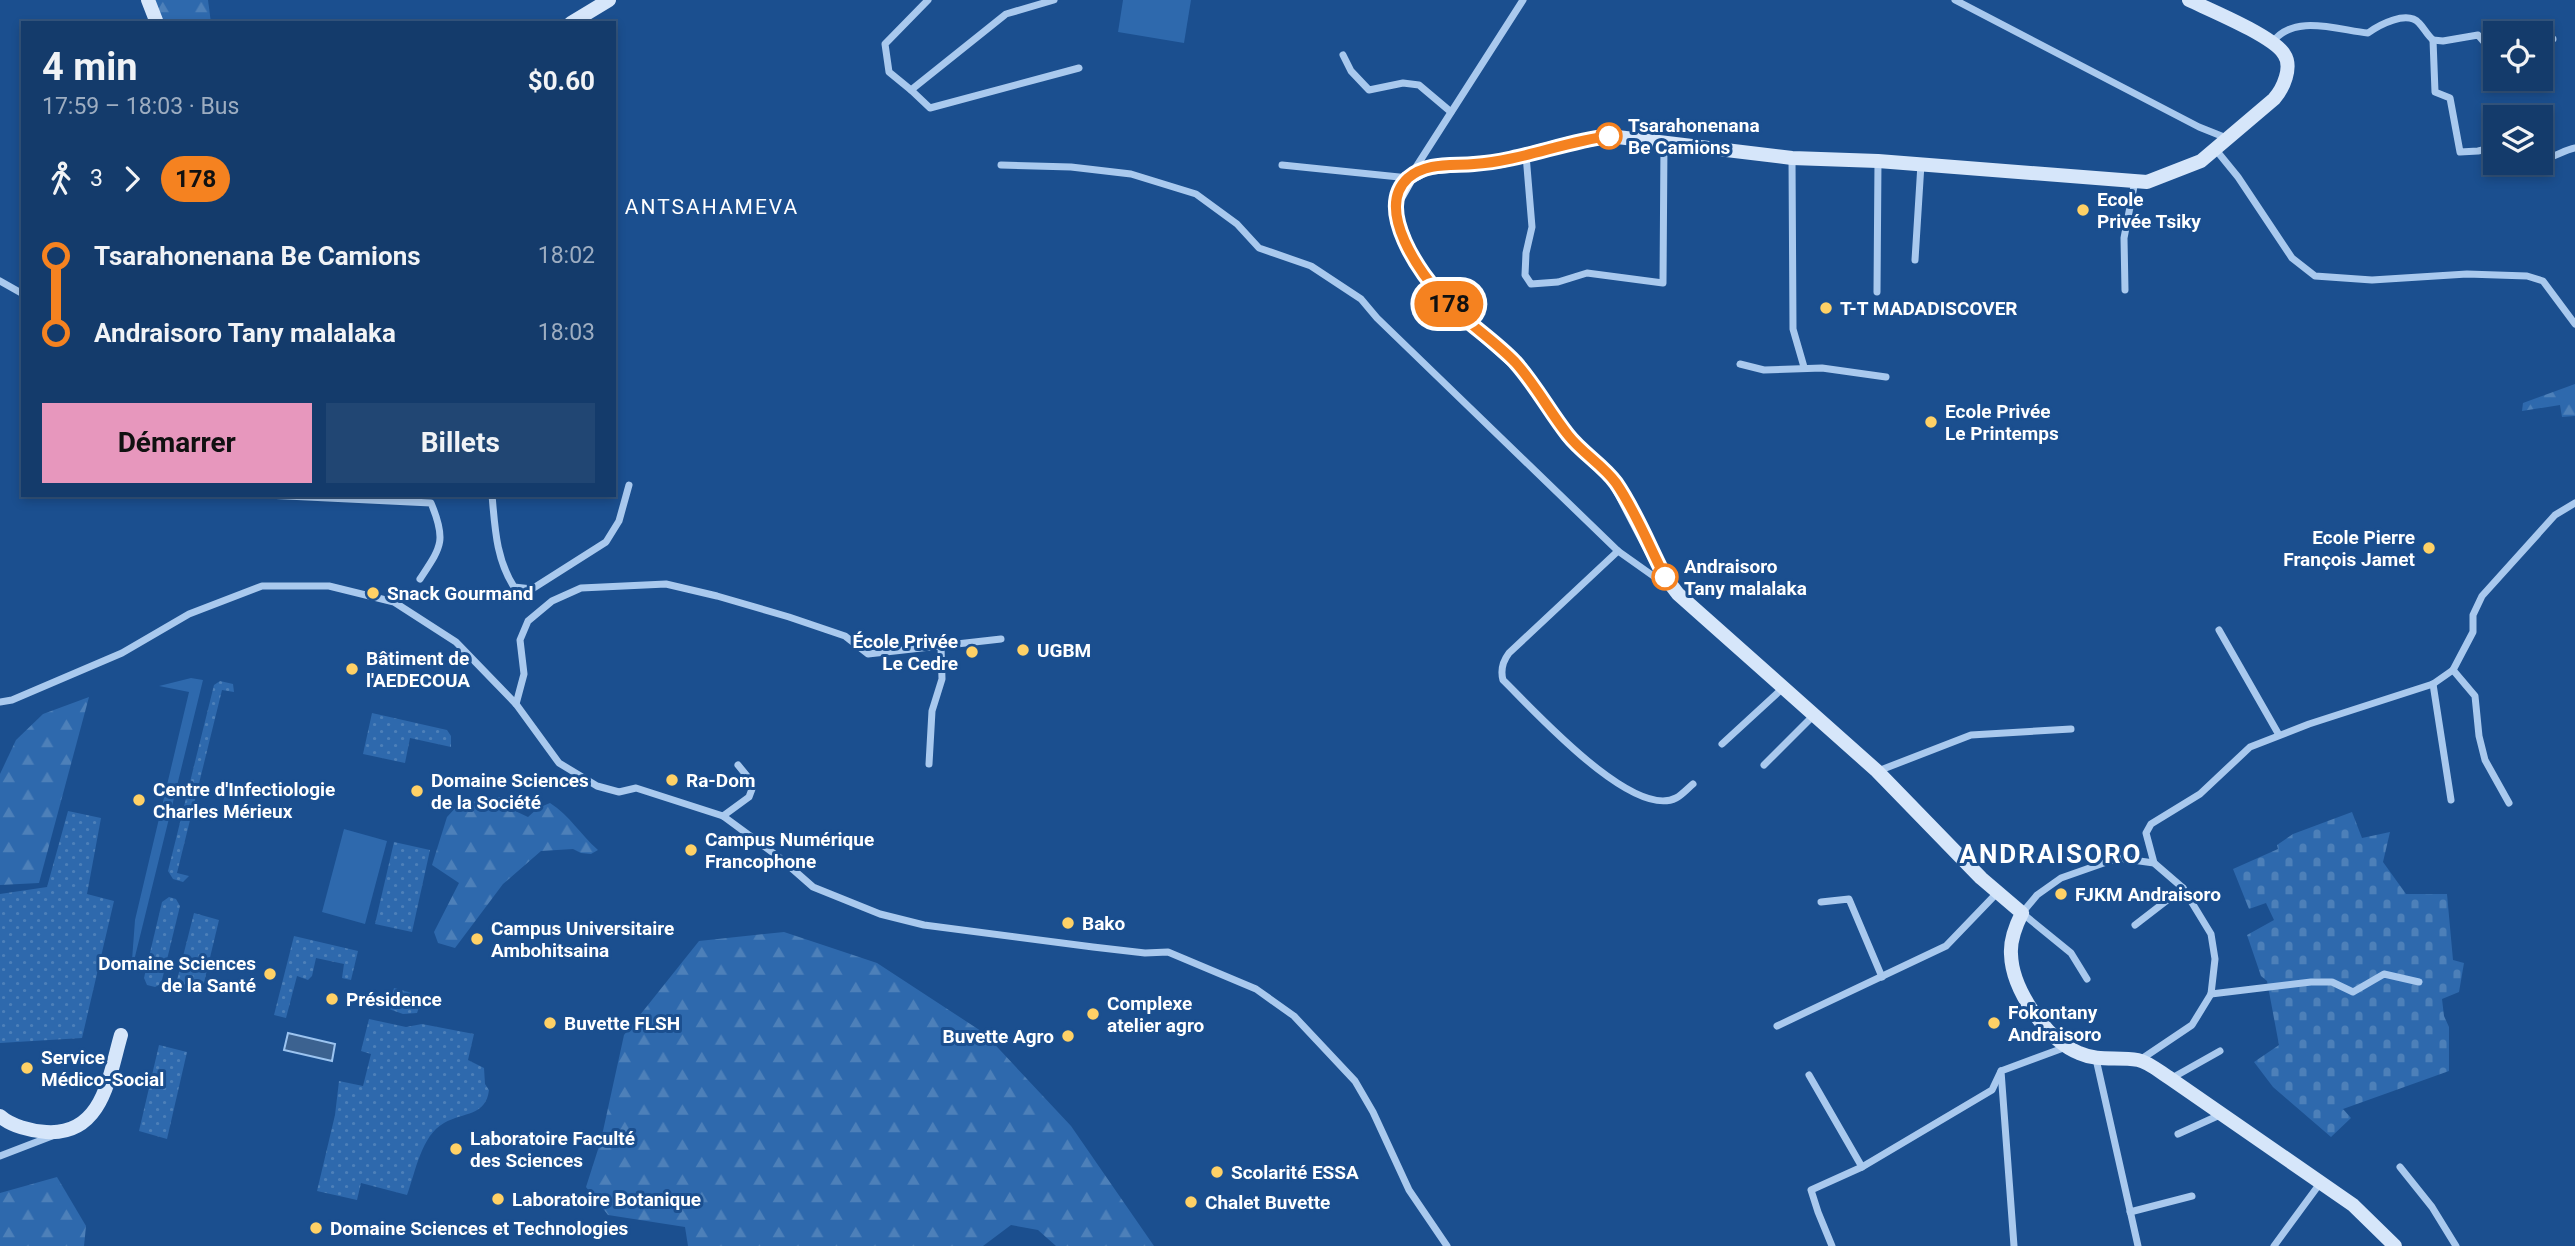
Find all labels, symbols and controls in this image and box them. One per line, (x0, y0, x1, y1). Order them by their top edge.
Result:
map controls (2483, 21, 2553, 175)
button: locate (2483, 21, 2553, 91)
text: 4 min (42, 45, 138, 89)
text: $0.60 (528, 66, 595, 96)
text: 17:59 – 18:03 · Bus (42, 93, 239, 120)
button: layers (2483, 105, 2553, 175)
place label: Tsarahonenana Be Camions (1628, 114, 1760, 159)
marker: Tsarahonenana Be Camions (1596, 123, 1622, 149)
icon: walk (42, 160, 80, 198)
icon: forward (113, 160, 151, 198)
text: 3 (90, 165, 103, 192)
text: 178 (175, 165, 216, 193)
place label: Ecole Privée Tsiky (2097, 188, 2201, 233)
district label: ANTSAHAMEVA (625, 195, 799, 219)
marker: Ecole Privée Tsiky (2075, 202, 2091, 218)
text: Tsarahonenana Be Camions (94, 241, 421, 271)
text: 18:02 (538, 242, 595, 269)
line badge: 178 (1409, 281, 1489, 327)
text: 178 (1428, 290, 1470, 318)
place label: T-T MADADISCOVER (1840, 297, 2018, 320)
marker: T-T MADADISCOVER (1818, 300, 1834, 316)
text: Andraisoro Tany malalaka (94, 318, 396, 348)
text: 18:03 (538, 319, 595, 346)
place label: Ecole Privée Le Printemps (1945, 400, 2059, 445)
button: Démarrer (42, 403, 312, 483)
button: Billets (326, 403, 595, 483)
marker: Ecole Privée Le Printemps (1923, 414, 1939, 430)
place label: Ecole Pierre François Jamet (2283, 526, 2416, 571)
marker: Ecole Pierre François Jamet (2421, 540, 2437, 556)
place label: Andraisoro Tany malalaka (1684, 555, 1807, 600)
marker: Andraisoro Tany malalaka (1652, 564, 1678, 590)
place label: Snack Gourmand (387, 582, 534, 605)
marker: Snack Gourmand (365, 585, 381, 601)
place label: École Privée Le Cedre (853, 630, 958, 675)
place label: UGBM (1037, 639, 1091, 662)
marker: UGBM (1015, 642, 1031, 658)
marker: École Privée Le Cedre (964, 644, 980, 660)
place label: Bâtiment de l'AEDECOUA (366, 647, 470, 692)
marker: Bâtiment de l'AEDECOUA (344, 661, 360, 677)
place label: Domaine Sciences de la Société (431, 769, 589, 814)
place label: Ra-Dom (686, 769, 755, 792)
marker: Ra-Dom (664, 772, 680, 788)
place label: Centre d'Infectiologie Charles Mérieux (153, 778, 335, 823)
marker: Domaine Sciences de la Société (409, 783, 425, 799)
marker: Centre d'Infectiologie Charles Mérieux (131, 792, 147, 808)
place label: Campus Numérique Francophone (705, 828, 874, 873)
district label: ANDRAISORO (1960, 839, 2142, 869)
marker: Campus Numérique Francophone (683, 842, 699, 858)
place label: FJKM Andraisoro (2075, 883, 2221, 906)
marker: FJKM Andraisoro (2053, 886, 2069, 902)
place label: Bako (1082, 912, 1125, 935)
marker: Bako (1060, 915, 1076, 931)
place label: Campus Universitaire Ambohitsaina (491, 917, 674, 962)
marker: Campus Universitaire Ambohitsaina (469, 931, 485, 947)
place label: Domaine Sciences de la Santé (98, 952, 256, 997)
marker: Domaine Sciences de la Santé (262, 966, 278, 982)
place label: Présidence (346, 988, 442, 1011)
marker: Présidence (324, 991, 340, 1007)
place label: Complexe atelier agro (1107, 992, 1205, 1037)
place label: Fokontany Andraisoro (2008, 1001, 2102, 1046)
marker: Complexe atelier agro (1085, 1006, 1101, 1022)
place label: Buvette FLSH (564, 1012, 680, 1035)
marker: Buvette FLSH (542, 1015, 558, 1031)
marker: Fokontany Andraisoro (1986, 1015, 2002, 1031)
place label: Buvette Agro (943, 1025, 1054, 1048)
marker: Buvette Agro (1060, 1028, 1076, 1044)
place label: Service Médico-Social (41, 1046, 164, 1091)
marker: Service Médico-Social (19, 1060, 35, 1076)
place label: Laboratoire Faculté des Sciences (470, 1127, 635, 1172)
marker: Laboratoire Faculté des Sciences (448, 1141, 464, 1157)
place label: Scolarité ESSA (1231, 1161, 1359, 1184)
marker: Scolarité ESSA (1209, 1164, 1225, 1180)
place label: Laboratoire Botanique (512, 1188, 701, 1211)
marker: Laboratoire Botanique (490, 1191, 506, 1207)
place label: Chalet Buvette (1205, 1191, 1330, 1214)
marker: Chalet Buvette (1183, 1194, 1199, 1210)
place label: Domaine Sciences et Technologies (330, 1217, 628, 1240)
marker: Domaine Sciences et Technologies (308, 1220, 324, 1236)

